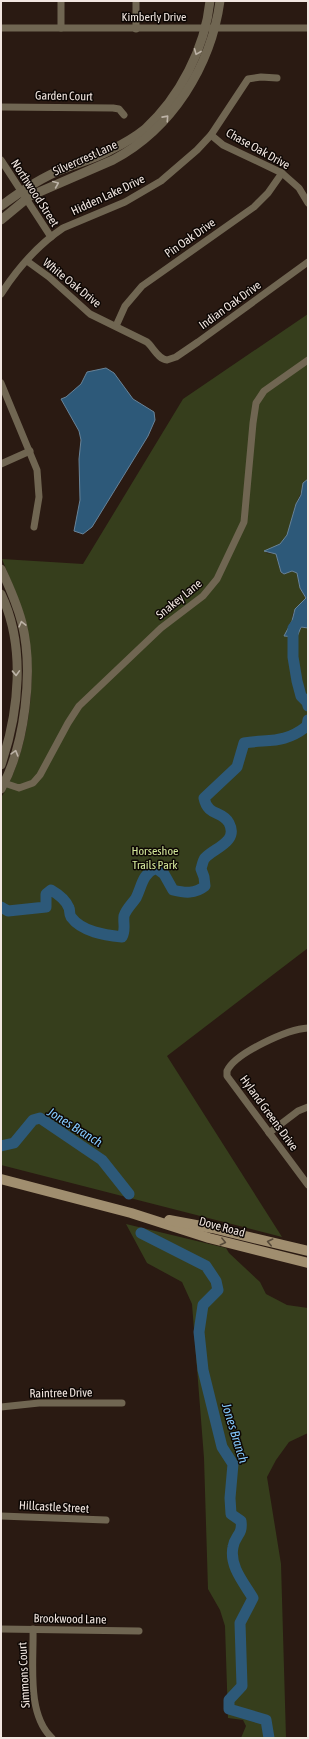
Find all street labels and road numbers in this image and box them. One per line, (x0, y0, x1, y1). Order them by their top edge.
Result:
street label: Kimberly Drive (122, 10, 186, 24)
street label: Garden Court (35, 88, 94, 104)
street label: Chase Oak Drive (224, 126, 292, 172)
street label: Silvercrest Lane (51, 138, 119, 178)
street label: Northwood Street (8, 157, 62, 230)
street label: Hidden Lake Drive (69, 172, 147, 218)
street label: Pin Oak Drive (162, 215, 218, 261)
street label: White Oak Drive (40, 255, 104, 311)
street label: Indian Oak Drive (196, 278, 264, 332)
street label: Snakey Lane (153, 576, 205, 622)
street label: Hyland Greens Drive (237, 1073, 301, 1153)
street label: Dove Road (197, 1214, 247, 1240)
street label: Raintree Drive (29, 1385, 93, 1401)
street label: Hillcastle Street (19, 1498, 90, 1516)
street label: Brookwood Lane (33, 1611, 107, 1627)
street label: Simmons Court (15, 1641, 33, 1708)

